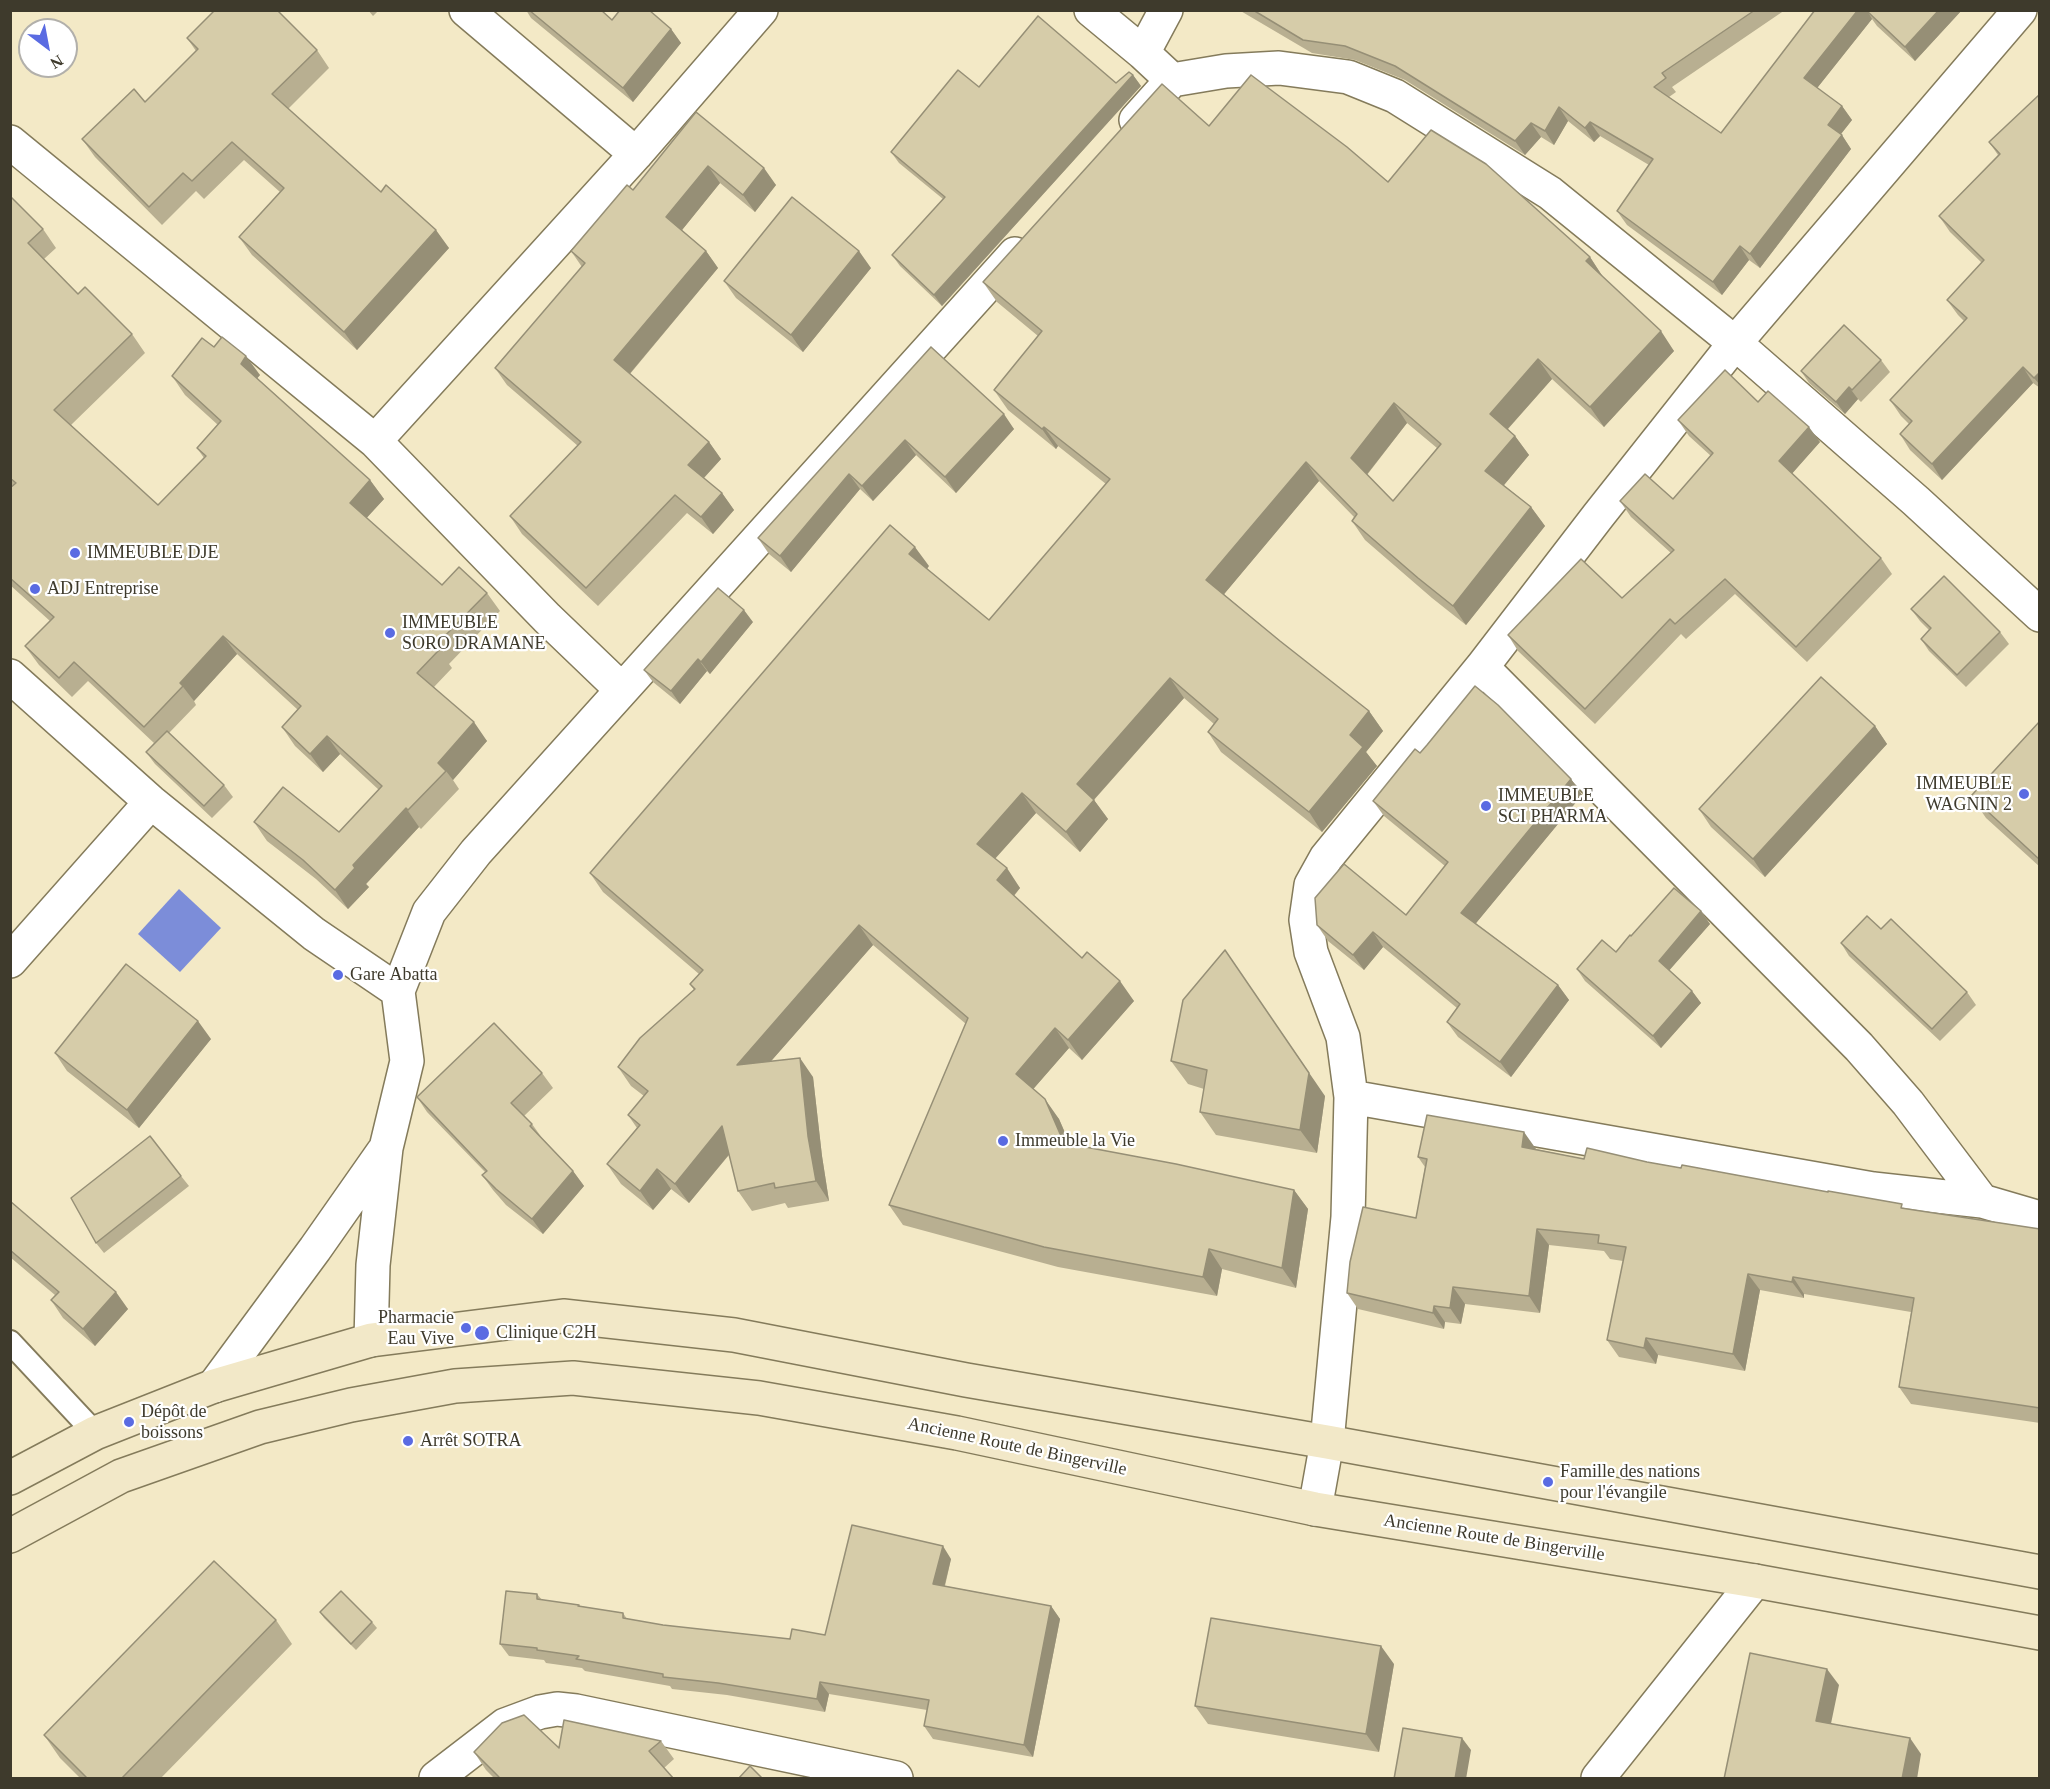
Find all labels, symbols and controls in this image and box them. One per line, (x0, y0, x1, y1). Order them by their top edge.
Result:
north arrow (18, 18, 78, 78)
text: N (47, 52, 66, 72)
place label: IMMEUBLE DJE (87, 542, 218, 564)
marker: IMMEUBLE DJE (68, 546, 82, 560)
place label: ADJ Entreprise (47, 578, 158, 600)
marker: ADJ Entreprise (28, 582, 42, 596)
place label: IMMEUBLE SORO DRAMANE (402, 612, 546, 654)
marker: IMMEUBLE SORO DRAMANE (383, 626, 397, 640)
place label: IMMEUBLE WAGNIN 2 (1916, 773, 2012, 816)
place label: IMMEUBLE SCI PHARMA (1498, 785, 1608, 828)
marker: IMMEUBLE WAGNIN 2 (2017, 787, 2031, 801)
marker: IMMEUBLE SCI PHARMA (1479, 799, 1493, 813)
place label: Gare Abatta (350, 964, 437, 986)
marker: Gare Abatta (331, 968, 345, 982)
place label: Immeuble la Vie (1015, 1130, 1135, 1152)
marker: Immeuble la Vie (996, 1134, 1010, 1148)
place label: Pharmacie Eau Vive (378, 1307, 454, 1350)
marker: Pharmacie Eau Vive (459, 1321, 473, 1335)
place label: Clinique C2H (496, 1322, 597, 1344)
marker: Clinique C2H (473, 1324, 491, 1342)
place label: Dépôt de boissons (141, 1401, 206, 1444)
street label: Ancienne Route de Bingerville (905, 1413, 1129, 1481)
marker: Dépôt de boissons (122, 1415, 136, 1429)
place label: Arrêt SOTRA (420, 1430, 521, 1452)
marker: Arrêt SOTRA (401, 1434, 415, 1448)
place label: Famille des nations pour l'évangile (1560, 1461, 1700, 1504)
marker: Famille des nations pour l'évangile (1541, 1475, 1555, 1489)
street label: Ancienne Route de Bingerville (1382, 1510, 1606, 1566)

